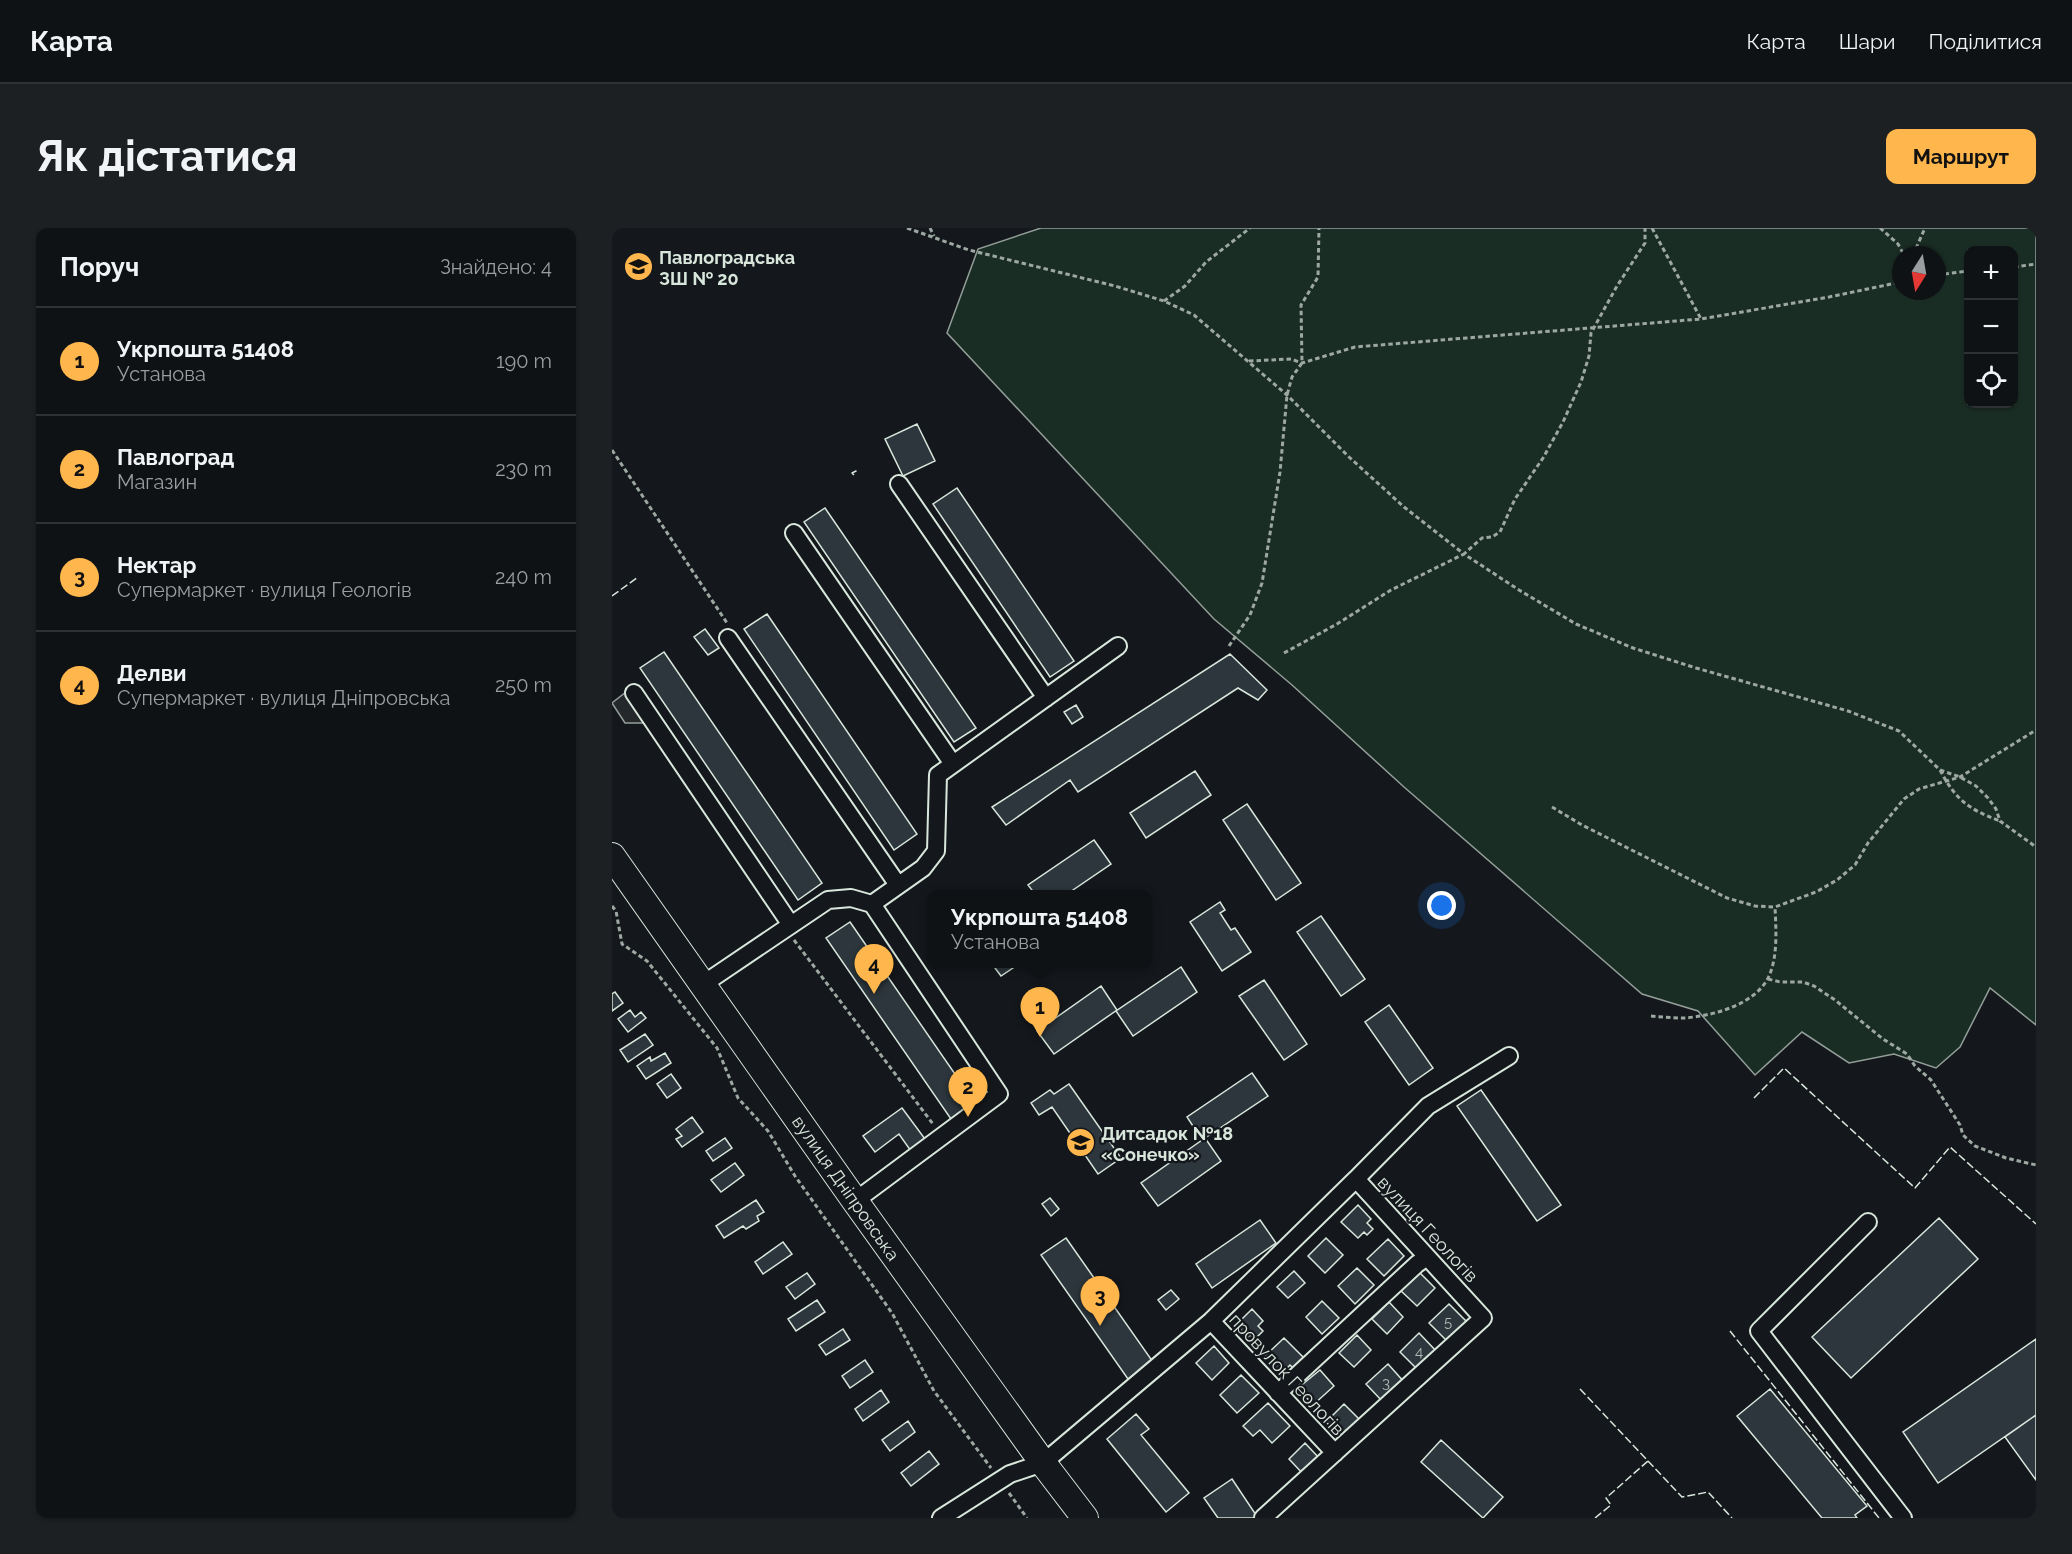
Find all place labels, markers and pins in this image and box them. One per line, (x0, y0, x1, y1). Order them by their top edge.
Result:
place label: Павлоградська ЗШ № 20 (659, 247, 795, 289)
school or university icon: Павлоградська ЗШ № 20 (622, 251, 654, 283)
pin: 4 (854, 944, 894, 994)
pin: 1 (1020, 988, 1060, 1037)
pin: 2 (948, 1068, 988, 1117)
place label: Дитсадок №18 «Сонечко» (1101, 1123, 1233, 1165)
school or university icon: Дитсадок №18 «Сонечко» (1064, 1127, 1096, 1159)
pin: 3 (1080, 1276, 1120, 1326)

